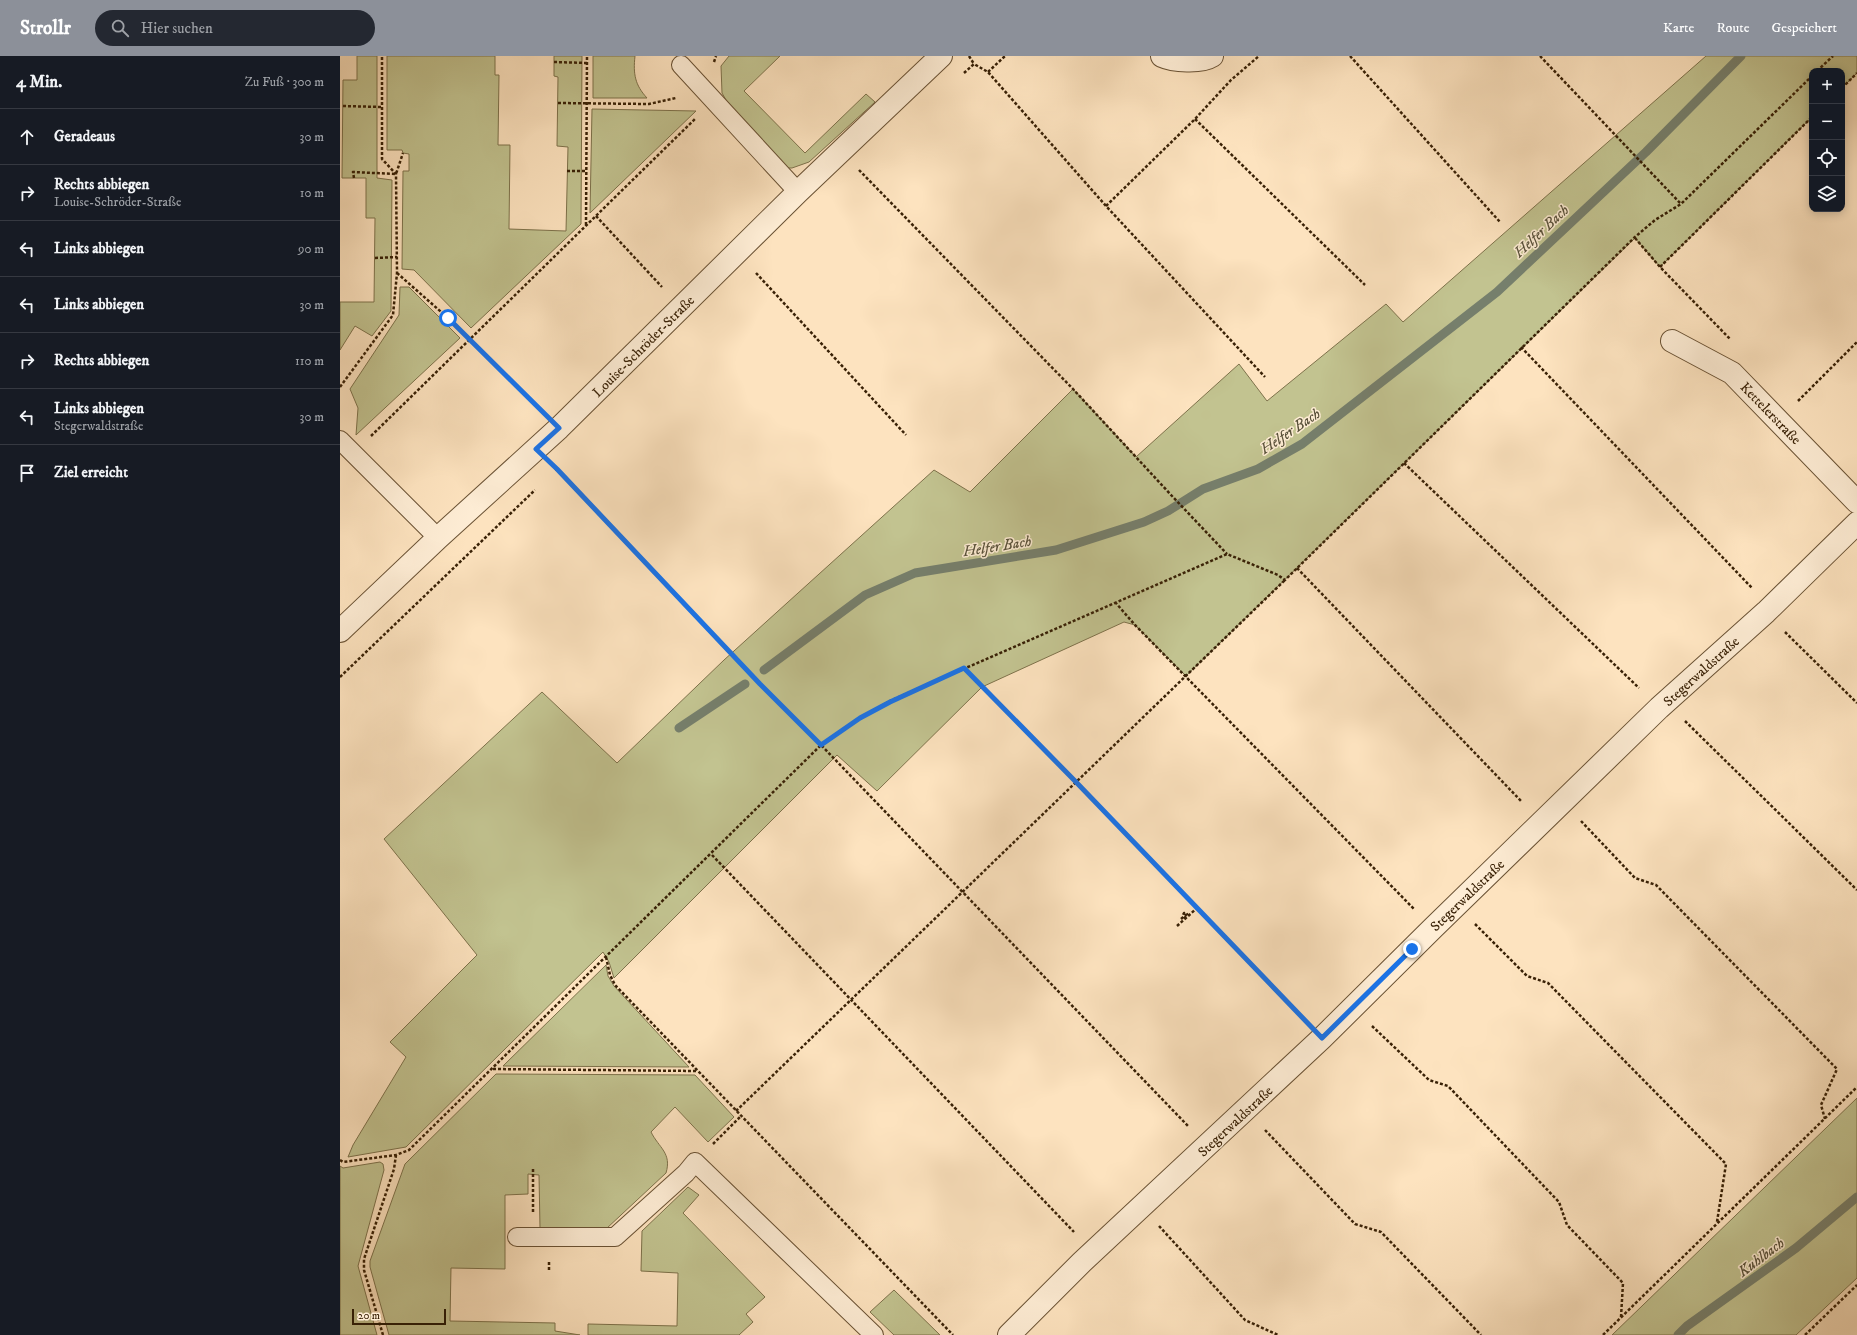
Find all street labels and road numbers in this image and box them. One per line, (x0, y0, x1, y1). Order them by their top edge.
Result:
street label: Louise-Schröder-Straße (589, 292, 699, 402)
street label: Kettelerstraße (1736, 379, 1805, 449)
street label: Stegerwaldstraße (1660, 633, 1744, 711)
street label: Stegerwaldstraße (1427, 856, 1509, 936)
street label: Stegerwaldstraße (1194, 1082, 1277, 1161)

